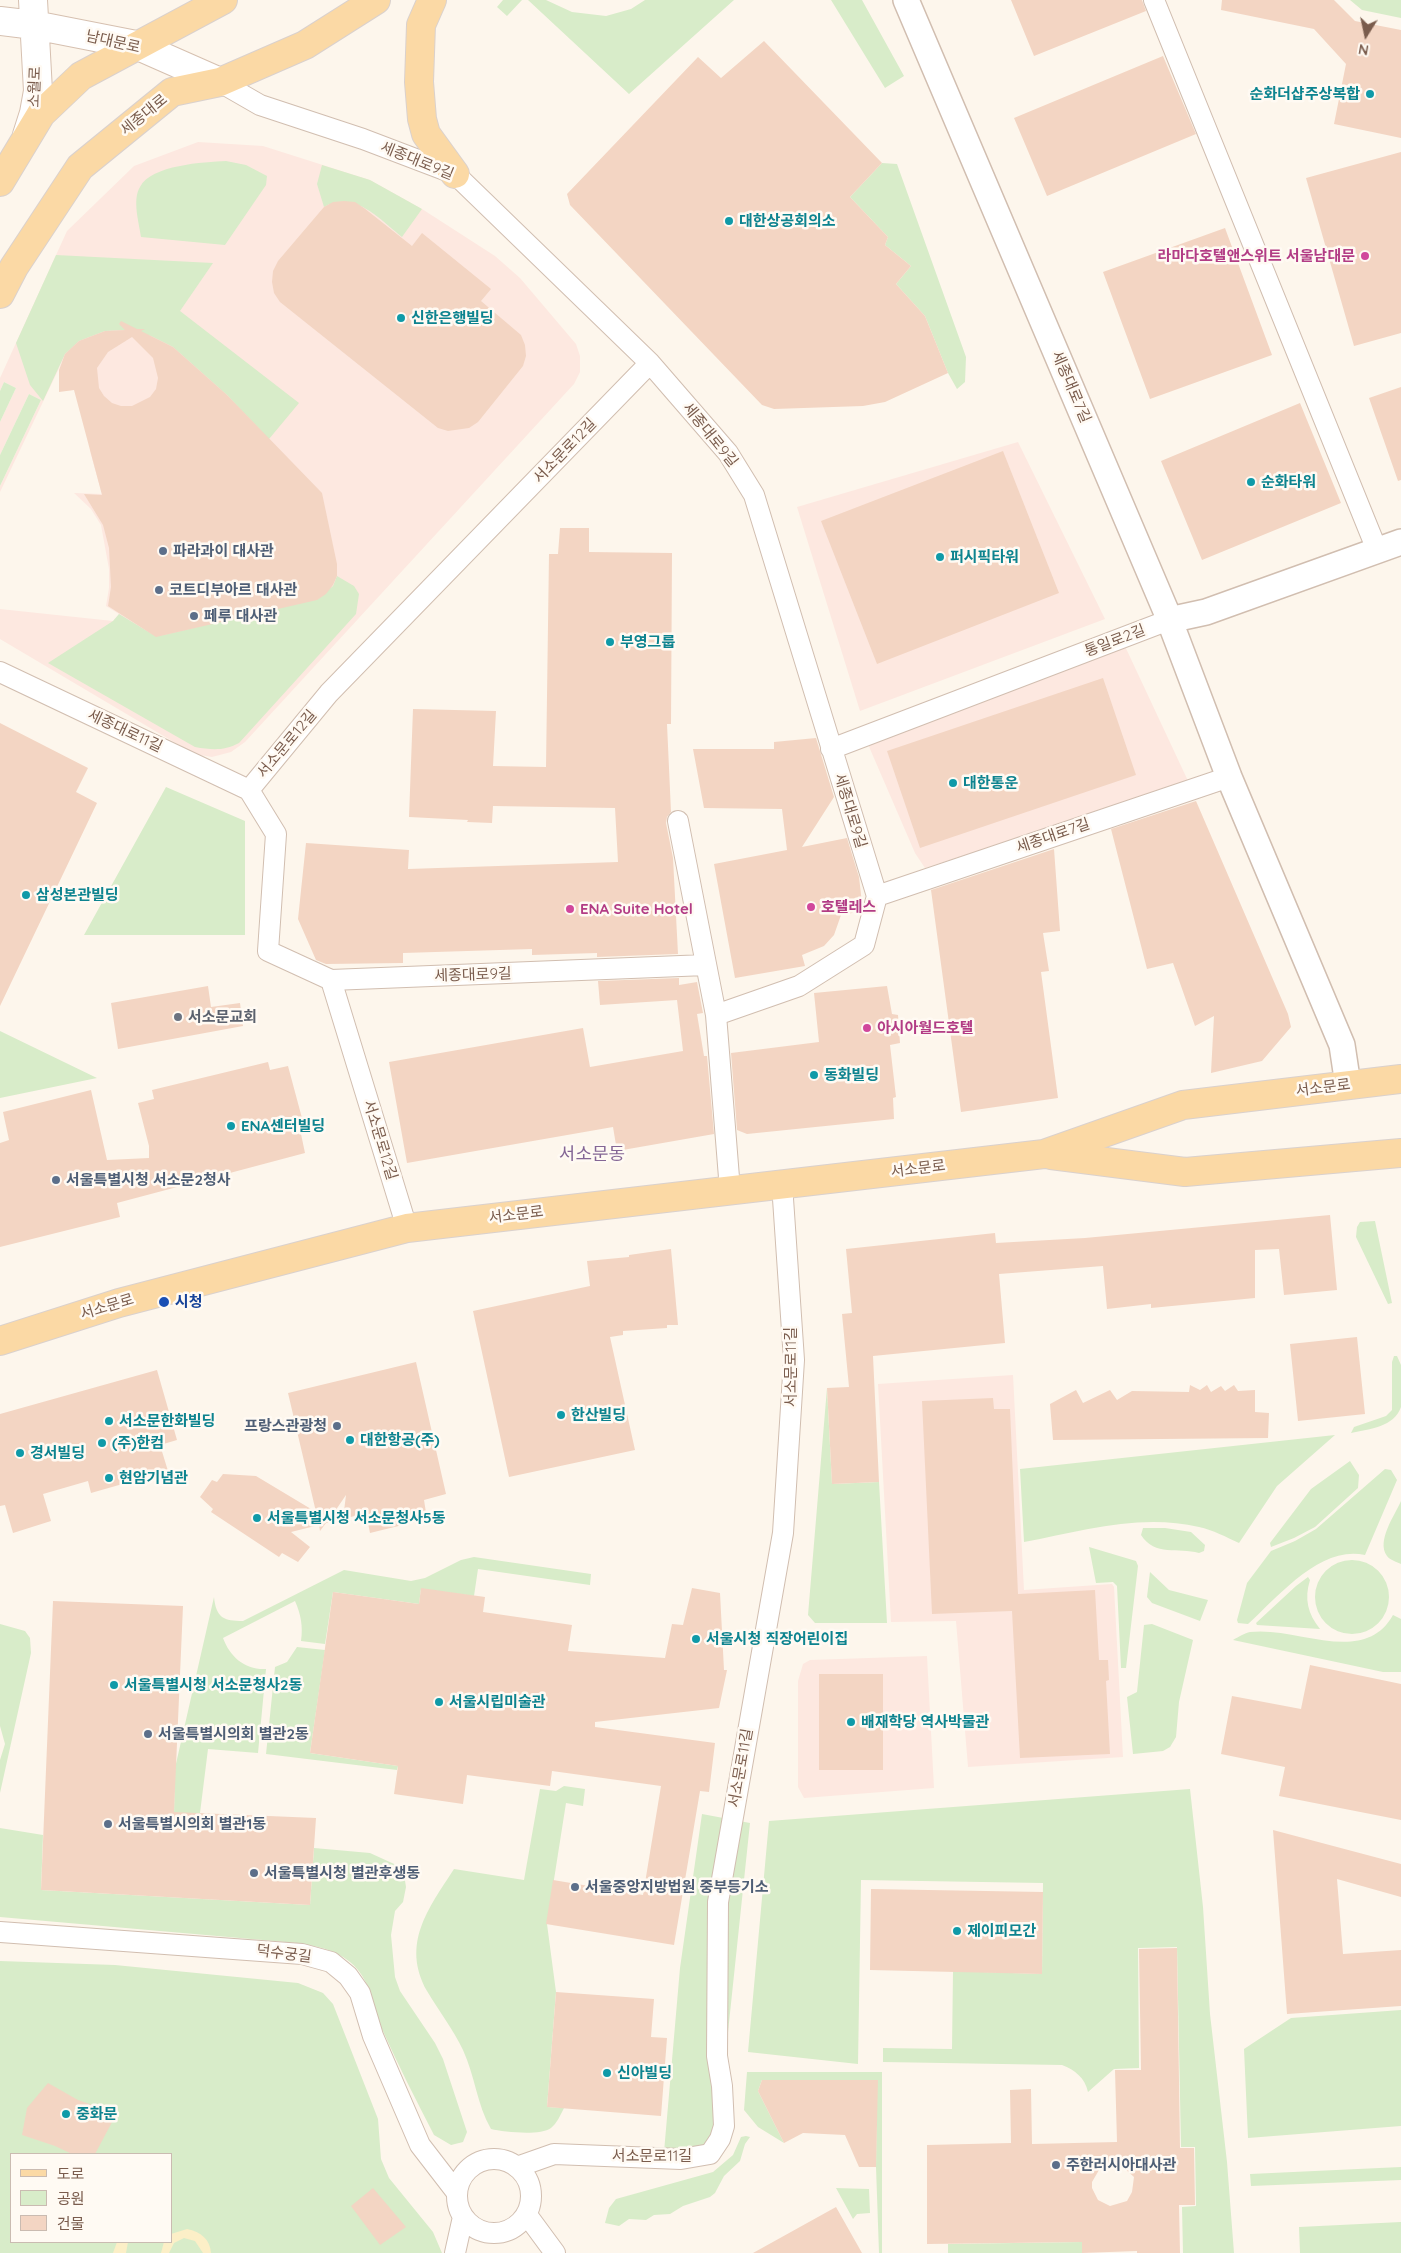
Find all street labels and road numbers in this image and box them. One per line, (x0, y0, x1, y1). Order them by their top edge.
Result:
street label: 남대문로 (84, 27, 142, 57)
street label: 소월로 (25, 66, 45, 108)
street label: 세종대로 (117, 91, 171, 139)
street label: 세종대로9길 (378, 138, 456, 184)
street label: 세종대로7길 (1048, 348, 1094, 426)
street label: 세종대로9길 (679, 399, 741, 471)
street label: 서소문로12길 (530, 415, 600, 487)
street label: 통일로2길 (1082, 621, 1148, 661)
street label: 세종대로11길 (85, 706, 165, 756)
street label: 서소문로12길 (253, 706, 321, 782)
street label: 세종대로9길 (830, 771, 870, 851)
street label: 세종대로7길 (1014, 815, 1092, 857)
street label: 세종대로9길 (434, 965, 512, 985)
street label: 서소문로 (1295, 1076, 1351, 1100)
street label: 서소문로12길 (359, 1098, 401, 1182)
street label: 서소문로 (890, 1157, 946, 1181)
street label: 서소문로 (488, 1203, 544, 1227)
street label: 서소문로 (78, 1290, 136, 1324)
street label: 서소문로11길 (782, 1327, 800, 1407)
street label: 서소문로11길 (725, 1727, 757, 1809)
street label: 덕수궁길 (256, 1942, 312, 1966)
street label: 서소문로11길 (612, 2147, 692, 2165)

